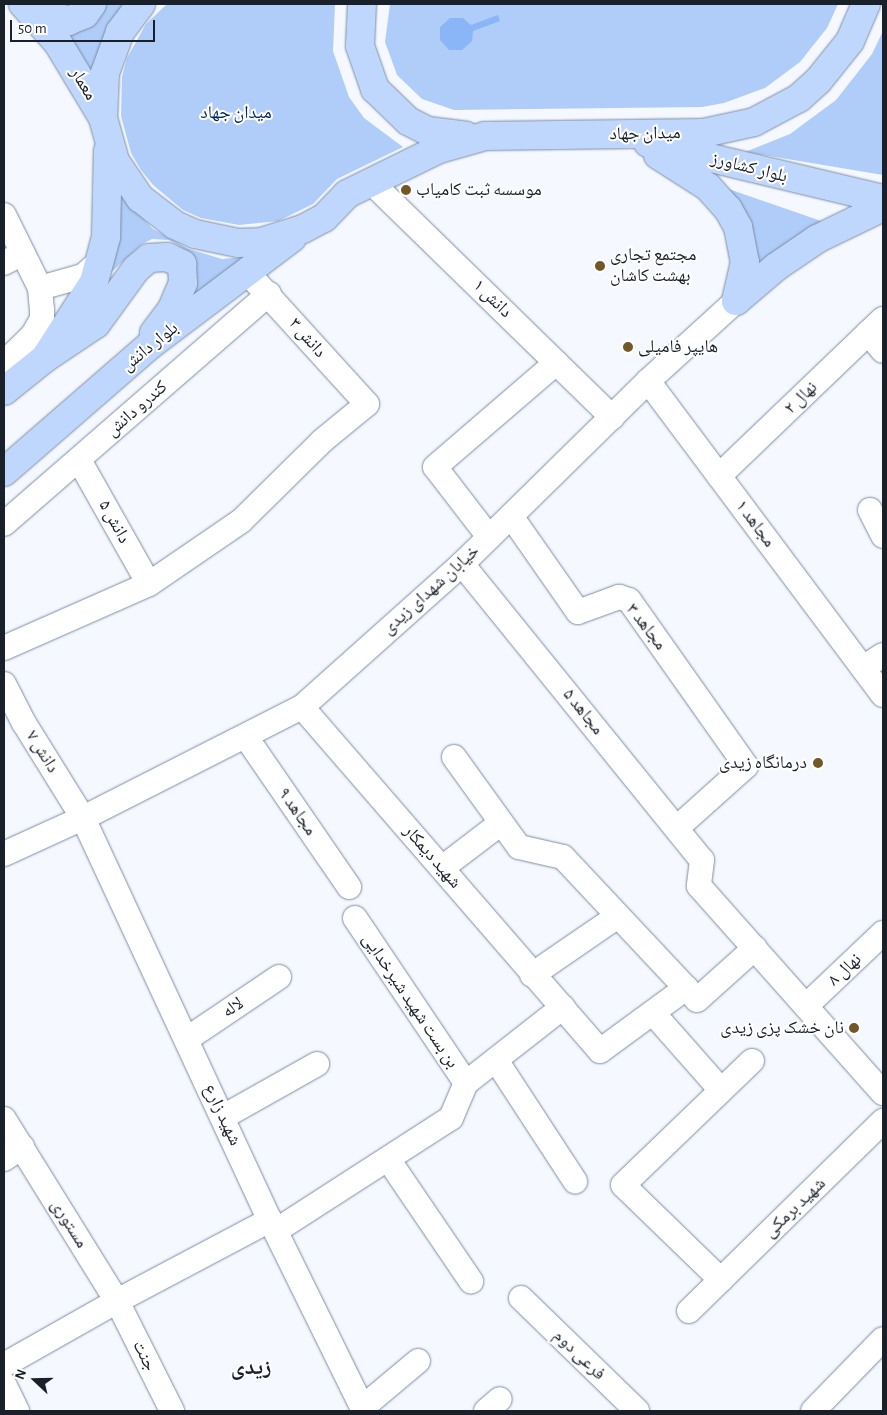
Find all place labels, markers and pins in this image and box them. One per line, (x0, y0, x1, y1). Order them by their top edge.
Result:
place label: موسسه ثبت کامیاب (416, 179, 542, 201)
marker: موسسه ثبت کامیاب (400, 184, 412, 196)
place label: مجتمع تجاری بهشت کاشان (610, 245, 696, 288)
marker: مجتمع تجاری بهشت کاشان (594, 260, 606, 272)
place label: هایپر فامیلی (638, 336, 718, 358)
marker: هایپر فامیلی (622, 341, 634, 353)
place label: درمانگاه زیدی (719, 752, 807, 774)
marker: درمانگاه زیدی (811, 756, 825, 770)
place label: نان خشک پزی زیدی (720, 1017, 844, 1039)
marker: نان خشک پزی زیدی (848, 1022, 860, 1034)

